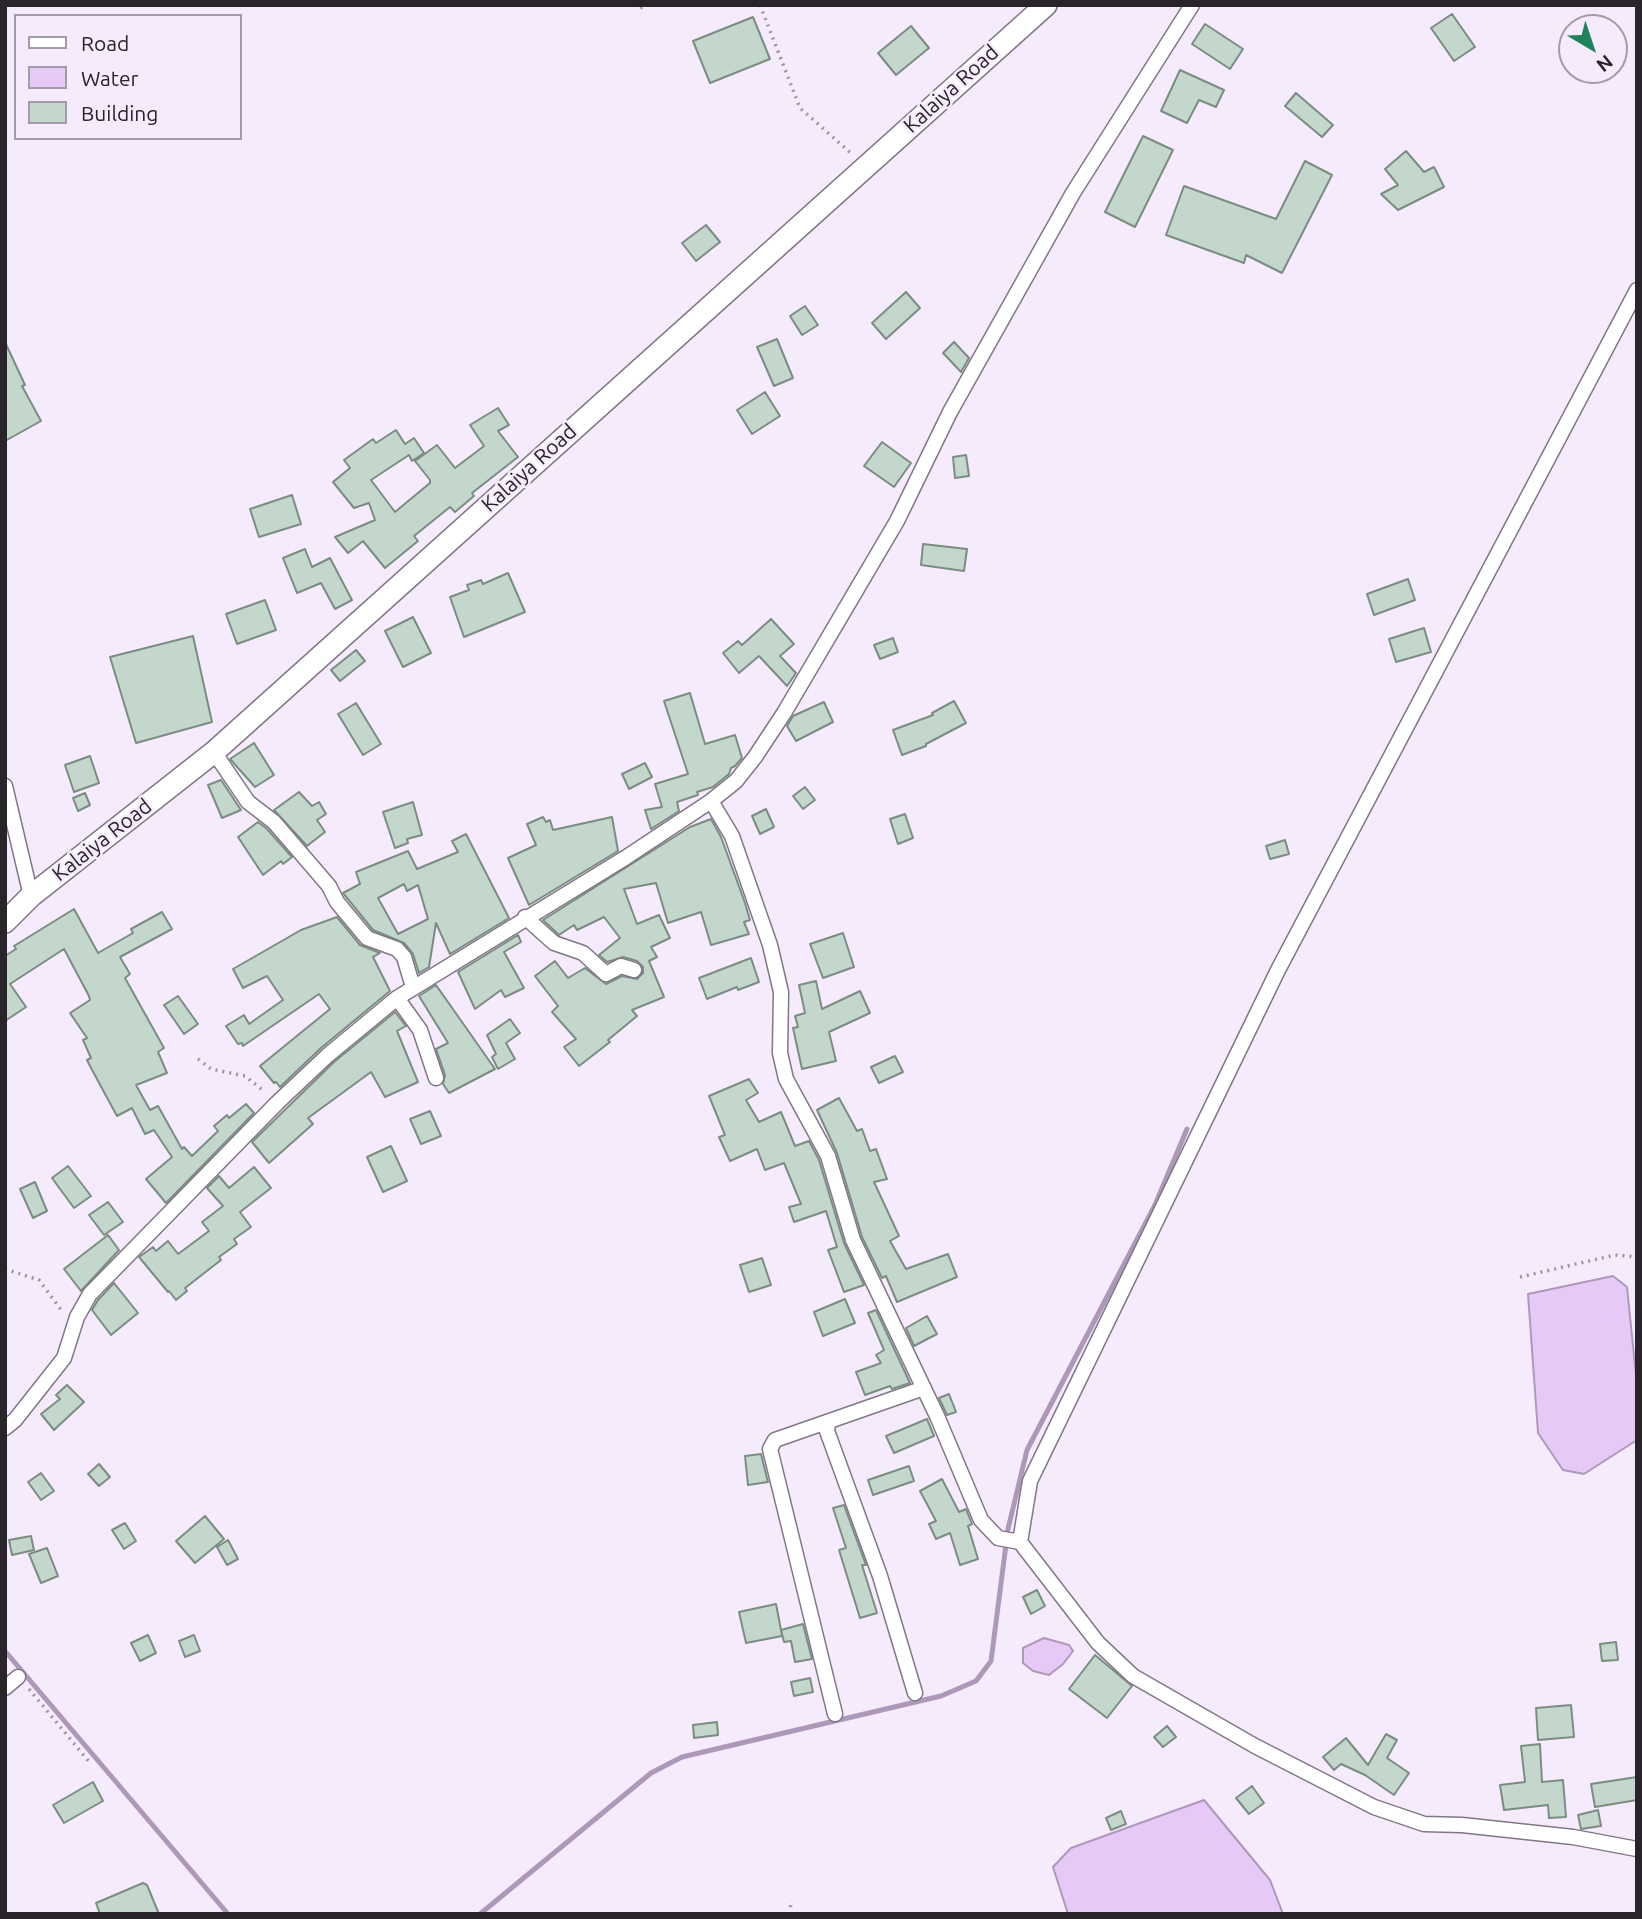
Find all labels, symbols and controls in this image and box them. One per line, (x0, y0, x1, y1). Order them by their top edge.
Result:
legend (14, 14, 242, 140)
north arrow (1558, 14, 1628, 84)
text: Road (81, 31, 129, 55)
street label: Kalaiya Road (898, 40, 1004, 138)
text: N (1593, 51, 1617, 77)
text: Water (81, 66, 139, 90)
text: Building (81, 101, 158, 125)
street label: Kalaiya Road (476, 419, 582, 517)
street label: Kalaiya Road (47, 793, 157, 887)

